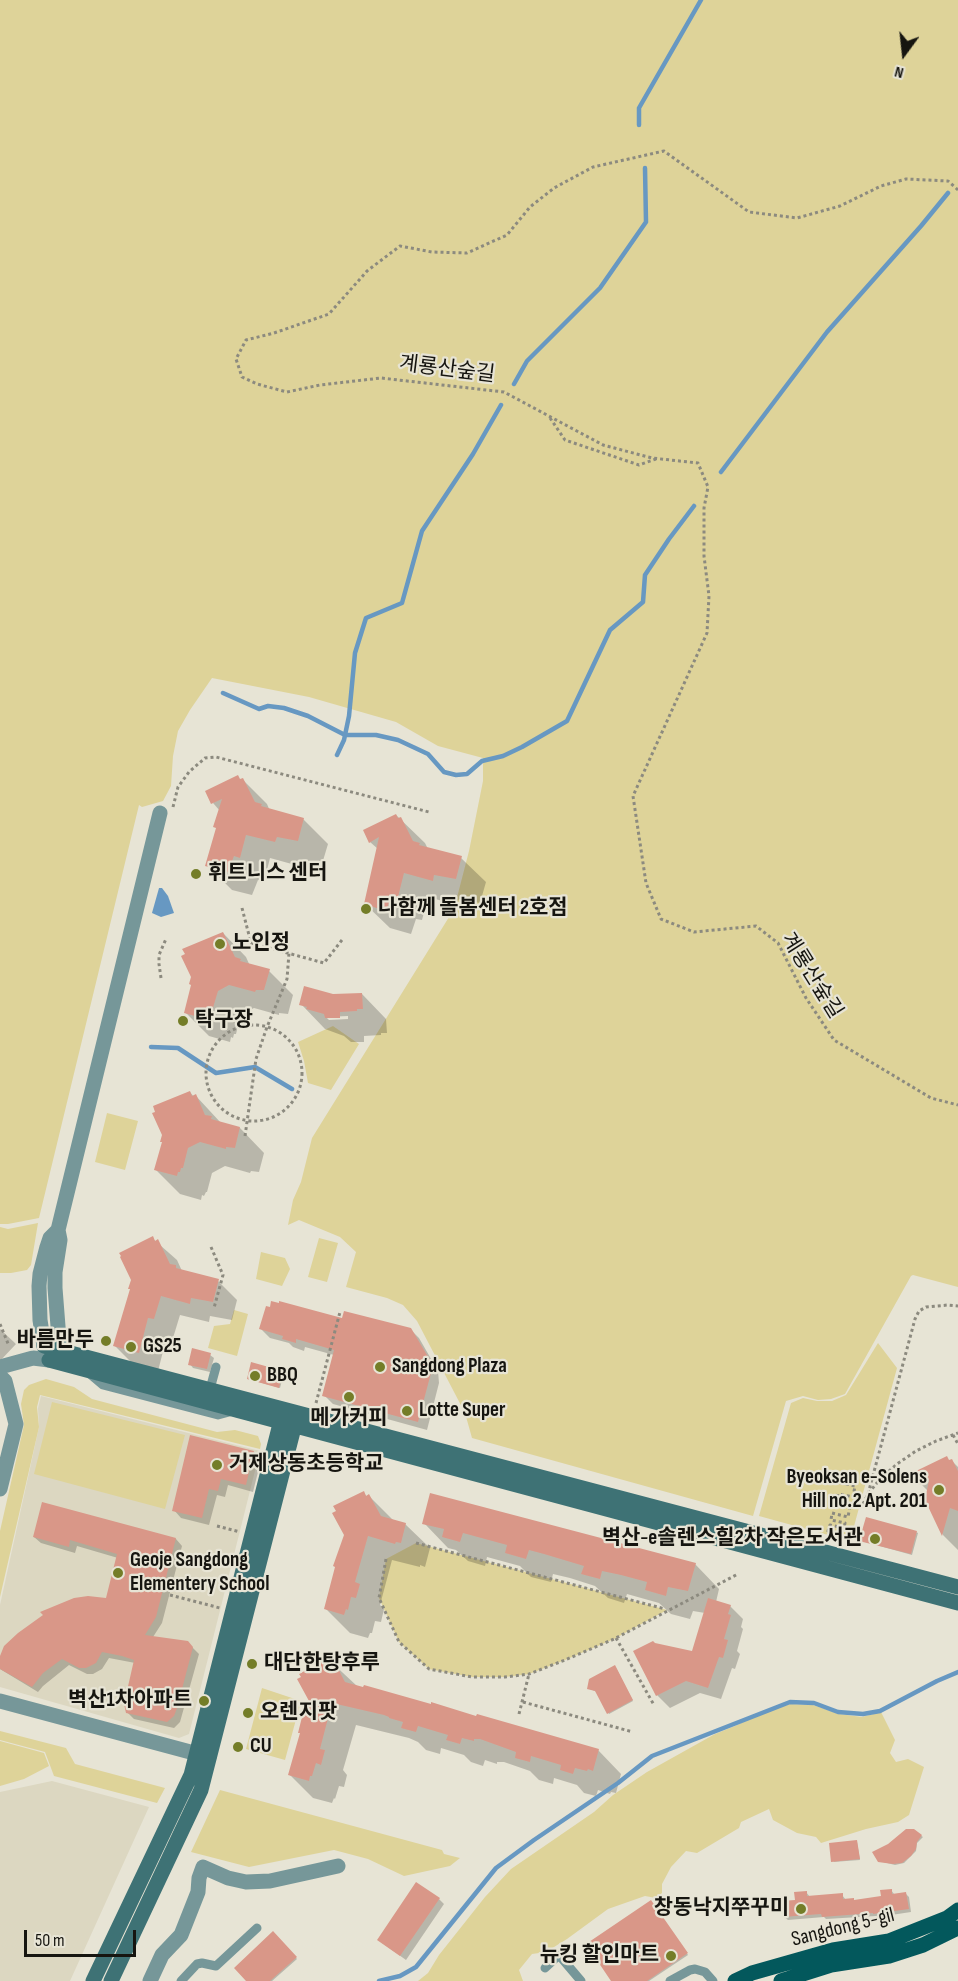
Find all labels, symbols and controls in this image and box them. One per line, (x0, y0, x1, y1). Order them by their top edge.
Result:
north arrow (874, 24, 934, 84)
text: N (893, 62, 906, 82)
street label: 계룡산숲길 (398, 352, 496, 388)
place label: 휘트니스 센터 (208, 861, 327, 887)
marker: 휘트니스 센터 (189, 867, 203, 881)
place label: 다함께 돌봄센터 2호점 (378, 896, 568, 922)
marker: 다함께 돌봄센터 2호점 (359, 902, 373, 916)
street label: 계룡산숲길 (775, 928, 847, 1024)
place label: 노인정 (232, 931, 290, 957)
marker: 노인정 (213, 937, 227, 951)
place label: 탁구장 (195, 1008, 253, 1034)
marker: 탁구장 (176, 1014, 190, 1028)
place label: 바름만두 (17, 1328, 94, 1354)
marker: 바름만두 (99, 1334, 113, 1348)
place label: GS25 (143, 1334, 182, 1360)
marker: GS25 (124, 1340, 138, 1354)
place label: Sangdong Plaza (392, 1354, 507, 1380)
marker: Sangdong Plaza (373, 1360, 387, 1374)
place label: BBQ (267, 1363, 298, 1389)
marker: BBQ (248, 1369, 262, 1383)
marker: 메가커피 (342, 1390, 356, 1404)
place label: Lotte Super (419, 1398, 506, 1424)
marker: Lotte Super (400, 1404, 414, 1418)
place label: 메가커피 (310, 1406, 388, 1432)
place label: 거제상동초등학교 (229, 1452, 384, 1478)
marker: 거제상동초등학교 (210, 1458, 224, 1472)
place label: Byeoksan e-Solens Hill no.2 Apt. 201 (787, 1465, 927, 1515)
marker: Byeoksan e-Solens Hill no.2 Apt. 201 (932, 1483, 946, 1497)
place label: 벽산-e솔렌스힐2차 작은도서관 (602, 1526, 863, 1552)
marker: 벽산-e솔렌스힐2차 작은도서관 (868, 1532, 882, 1546)
place label: Geoje Sangdong Elementery School (130, 1548, 269, 1598)
marker: Geoje Sangdong Elementery School (111, 1566, 125, 1580)
place label: 대단한탕후루 (264, 1651, 380, 1677)
marker: 대단한탕후루 (245, 1657, 259, 1671)
place label: 벽산1차아파트 (68, 1688, 192, 1714)
marker: 벽산1차아파트 (197, 1694, 211, 1708)
place label: 오렌지팟 (260, 1700, 337, 1726)
marker: 오렌지팟 (241, 1706, 255, 1720)
place label: CU (250, 1734, 272, 1760)
marker: CU (231, 1740, 245, 1754)
place label: 창동낙지쭈꾸미 (654, 1896, 789, 1922)
marker: 창동낙지쭈꾸미 (794, 1902, 808, 1916)
street label: Sangdong 5-gil (789, 1903, 897, 1953)
scale bar (27, 1918, 140, 1956)
text: 50 m (35, 1930, 65, 1951)
place label: 뉴킹 할인마트 (540, 1943, 659, 1969)
marker: 뉴킹 할인마트 (664, 1949, 678, 1963)

